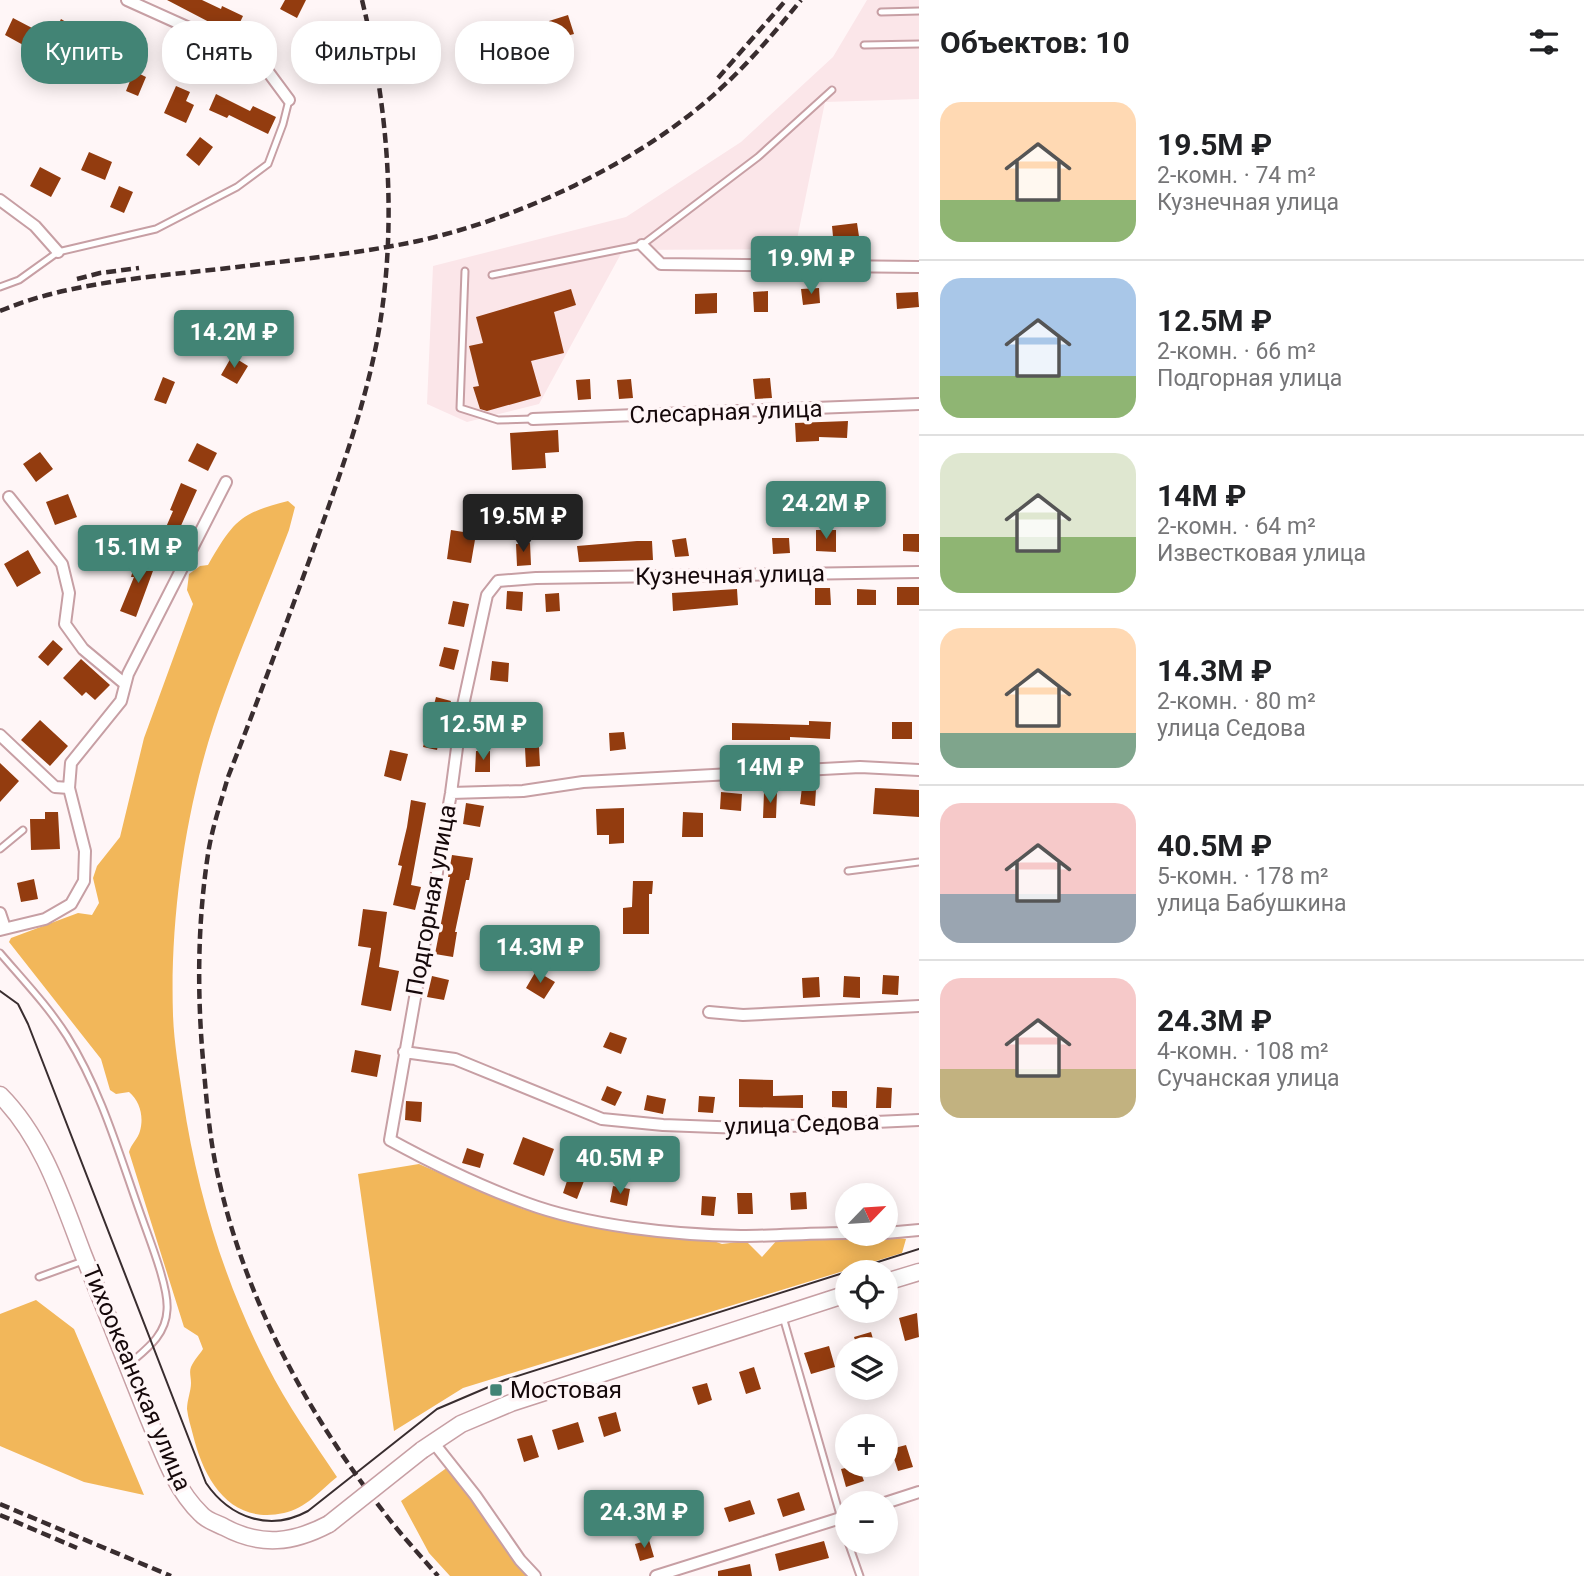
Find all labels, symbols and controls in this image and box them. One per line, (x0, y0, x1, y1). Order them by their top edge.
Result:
chip: Купить (21, 21, 148, 84)
chip: Снять (162, 21, 277, 84)
chip: Фильтры (291, 21, 441, 84)
chip: Новое (455, 21, 574, 84)
icon: filters (1525, 23, 1563, 61)
text: Объектов: 10 (940, 25, 1130, 60)
text: 19.5M ₽ (1157, 127, 1272, 162)
icon: home (996, 130, 1080, 214)
text: 2-комн. · 74 m² (1157, 162, 1316, 189)
text: Кузнечная улица (1157, 189, 1339, 216)
pin: 19.9M ₽ (746, 236, 876, 296)
text: 19.9M ₽ (767, 245, 855, 272)
text: 12.5M ₽ (1157, 303, 1272, 338)
icon: home (996, 306, 1080, 390)
pin: 14.2M ₽ (169, 310, 299, 370)
text: 14.2M ₽ (190, 319, 278, 346)
text: 2-комн. · 66 m² (1157, 338, 1316, 365)
text: Подгорная улица (1157, 365, 1342, 392)
street label: Слесарная улица (629, 395, 823, 429)
text: 14M ₽ (1157, 478, 1246, 513)
icon: home (996, 481, 1080, 565)
pin: 24.2M ₽ (761, 482, 891, 541)
text: 24.2M ₽ (782, 490, 870, 517)
pin: 19.5M ₽ (458, 494, 588, 554)
text: 19.5M ₽ (479, 503, 567, 530)
text: 2-комн. · 64 m² (1157, 513, 1316, 540)
pin: 15.1M ₽ (73, 526, 203, 585)
text: 15.1M ₽ (94, 534, 182, 561)
text: Известковая улица (1157, 540, 1366, 567)
street label: Кузнечная улица (635, 559, 825, 591)
text: 14.3M ₽ (1157, 653, 1272, 688)
icon: home (996, 656, 1080, 740)
text: 2-комн. · 80 m² (1157, 688, 1316, 715)
pin: 12.5M ₽ (418, 702, 548, 762)
text: 12.5M ₽ (439, 711, 527, 738)
text: улица Седова (1157, 715, 1306, 742)
pin: 14M ₽ (721, 746, 819, 805)
text: 14M ₽ (736, 754, 804, 781)
street label: Подгорная улица (400, 802, 462, 998)
text: 40.5M ₽ (1157, 828, 1272, 863)
icon: home (996, 831, 1080, 915)
text: 5-комн. · 178 m² (1157, 863, 1329, 890)
text: улица Бабушкина (1157, 890, 1347, 917)
pin: 14.3M ₽ (475, 926, 605, 985)
text: 14.3M ₽ (496, 934, 584, 961)
text: 24.3M ₽ (1157, 1003, 1272, 1038)
icon: home (996, 1006, 1080, 1090)
text: 4-комн. · 108 m² (1157, 1038, 1329, 1065)
text: Сучанская улица (1157, 1065, 1340, 1092)
street label: улица Седова (724, 1107, 880, 1141)
pin: 40.5M ₽ (555, 1136, 685, 1196)
text: 40.5M ₽ (576, 1145, 664, 1172)
north arrow (835, 1183, 898, 1246)
map controls (835, 1183, 898, 1554)
button: locate (835, 1260, 898, 1323)
street label: Тихоокеанская улица (77, 1261, 197, 1495)
button: layers (835, 1337, 898, 1400)
place label: Мостовая (510, 1376, 622, 1404)
marker: Мостовая (488, 1382, 504, 1398)
button: + (835, 1414, 898, 1477)
pin: 24.3M ₽ (579, 1490, 709, 1550)
button: − (835, 1491, 898, 1554)
text: 24.3M ₽ (600, 1499, 688, 1526)

